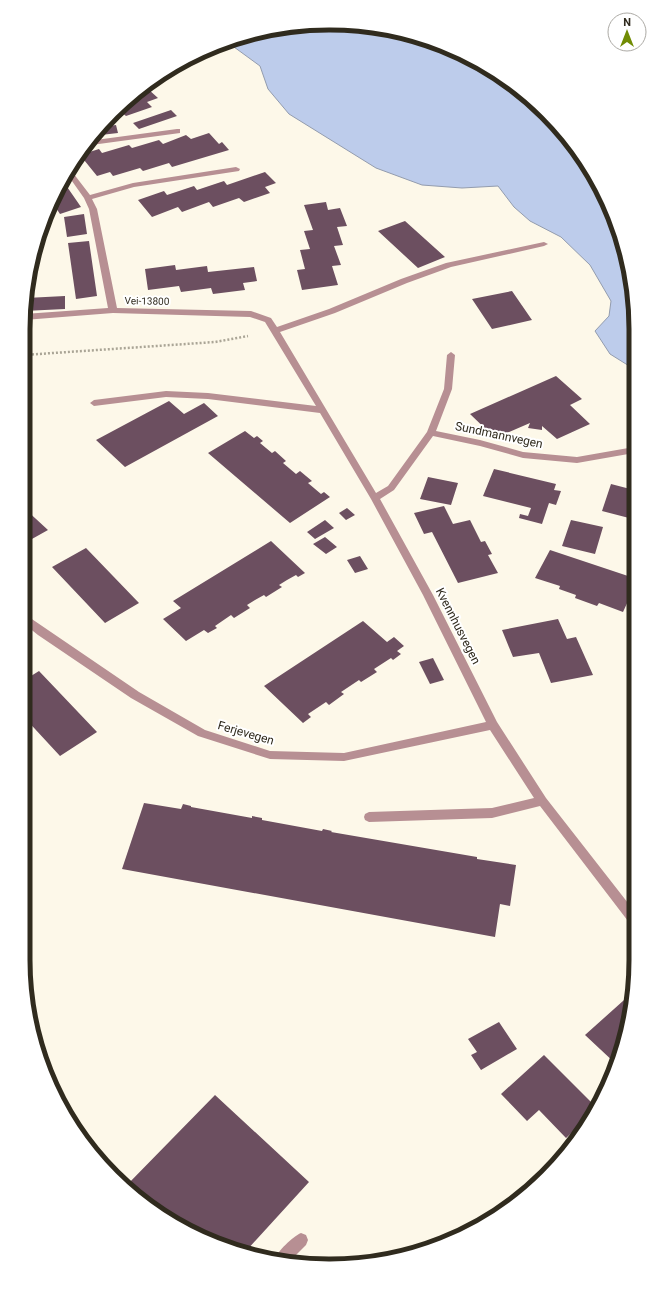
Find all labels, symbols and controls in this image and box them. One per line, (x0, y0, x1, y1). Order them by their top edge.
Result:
north arrow (607, 12, 647, 52)
text: N (623, 16, 631, 29)
street label: Vei-13800 (125, 295, 170, 307)
street label: Sundmannvegen (454, 419, 544, 451)
street label: Kvennhusvegen (433, 585, 483, 667)
street label: Ferjevegen (216, 718, 276, 748)

